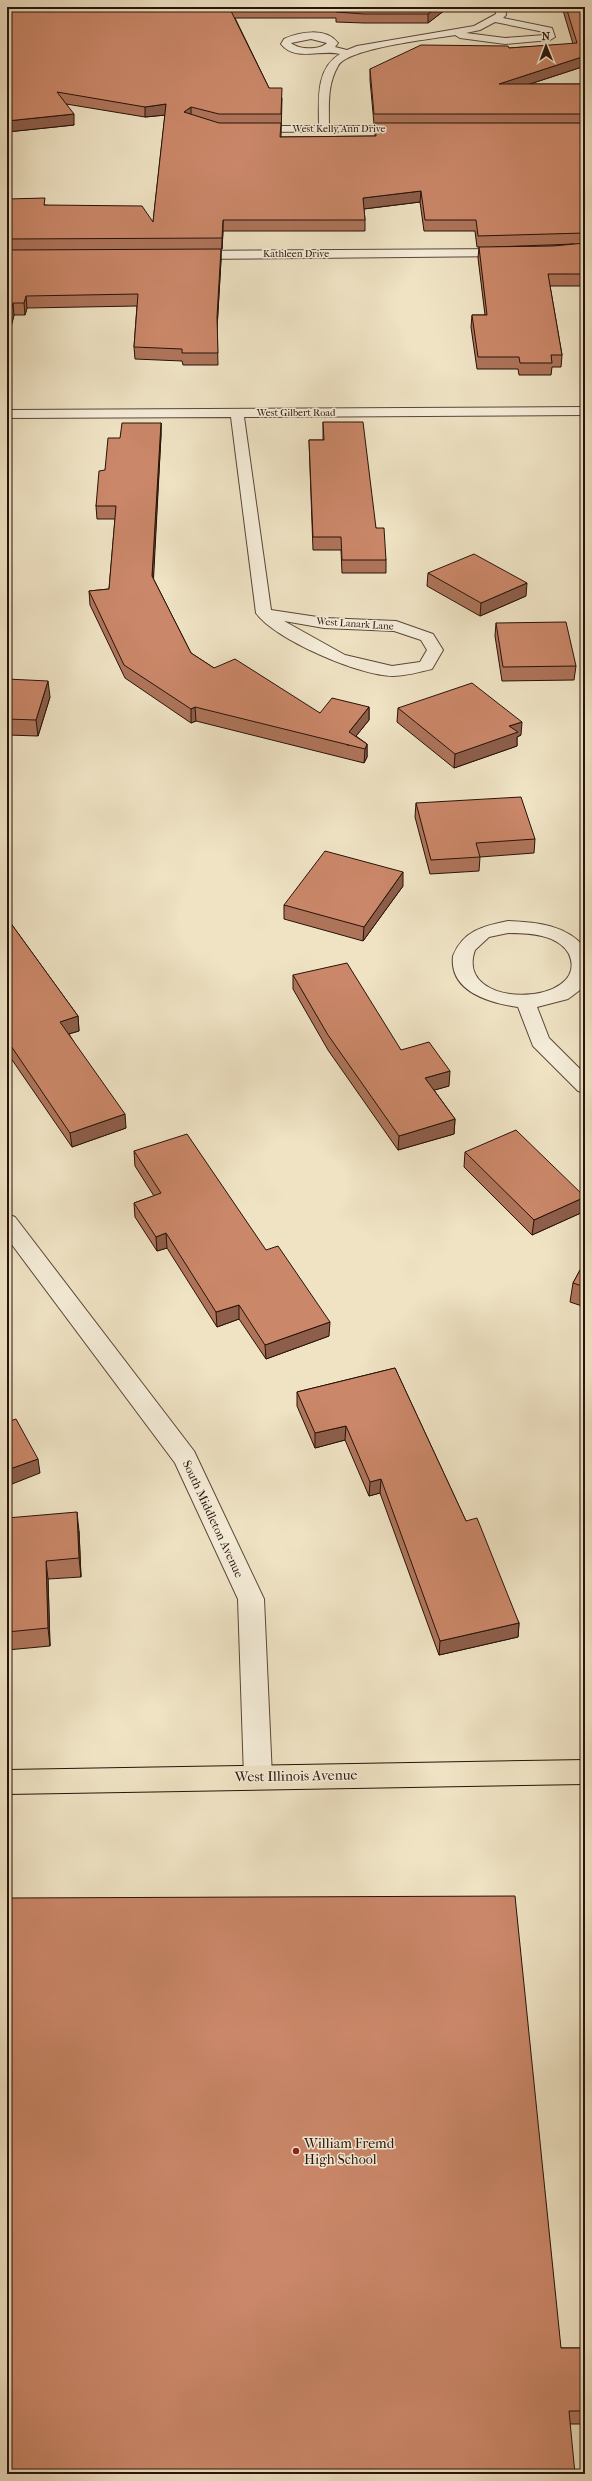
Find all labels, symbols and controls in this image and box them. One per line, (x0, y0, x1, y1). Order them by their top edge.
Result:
north arrow (526, 26, 566, 66)
text: N (542, 30, 551, 43)
street label: West Kelly Ann Drive (292, 123, 386, 135)
street label: Kathleen Drive (263, 248, 329, 260)
street label: West Gilbert Road (256, 407, 336, 419)
street label: West Lanark Lane (315, 615, 394, 633)
street label: South Middleton Avenue (180, 1458, 246, 1580)
street label: West Illinois Avenue (233, 1766, 358, 1786)
place label: William Fremd High School (303, 2135, 395, 2168)
marker: William Fremd High School (291, 2146, 301, 2156)

